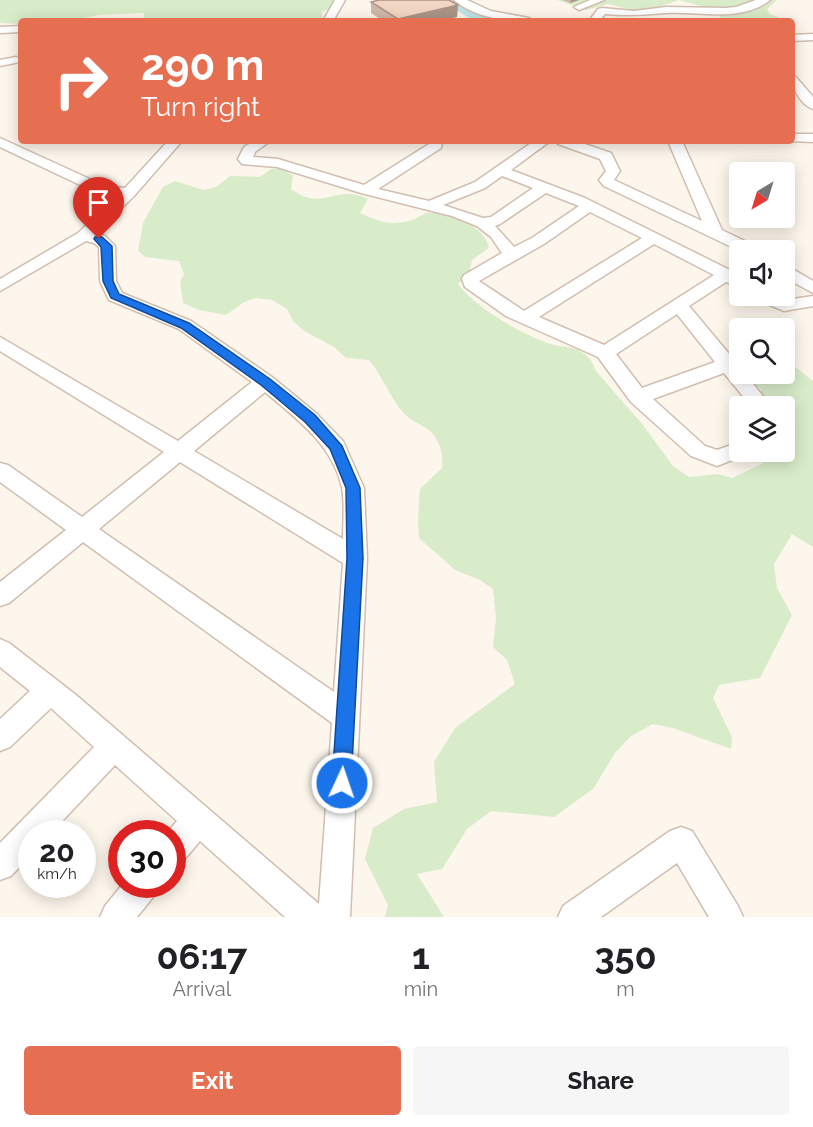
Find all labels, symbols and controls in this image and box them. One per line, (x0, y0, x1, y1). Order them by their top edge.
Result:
text: 290 m (141, 41, 264, 90)
icon: right (42, 42, 120, 120)
text: Turn right (141, 91, 260, 122)
north arrow (729, 162, 795, 228)
map controls (729, 162, 795, 462)
pin (73, 177, 124, 239)
icon: arrive (82, 186, 115, 219)
button: sound (729, 240, 795, 306)
button: search (729, 318, 795, 384)
button: layers (729, 396, 795, 462)
position arrow (310, 751, 374, 815)
speed limit sign: 30 (108, 820, 186, 898)
text: 20 (39, 834, 75, 869)
text: km/h (37, 865, 77, 883)
text: 06:17 (156, 935, 247, 977)
text: 1 (412, 935, 430, 977)
text: 350 (594, 935, 657, 977)
text: Arrival (172, 977, 231, 1001)
text: min (404, 977, 438, 1001)
text: m (616, 977, 635, 1001)
button: Exit (24, 1046, 401, 1115)
button: Share (413, 1046, 789, 1115)

